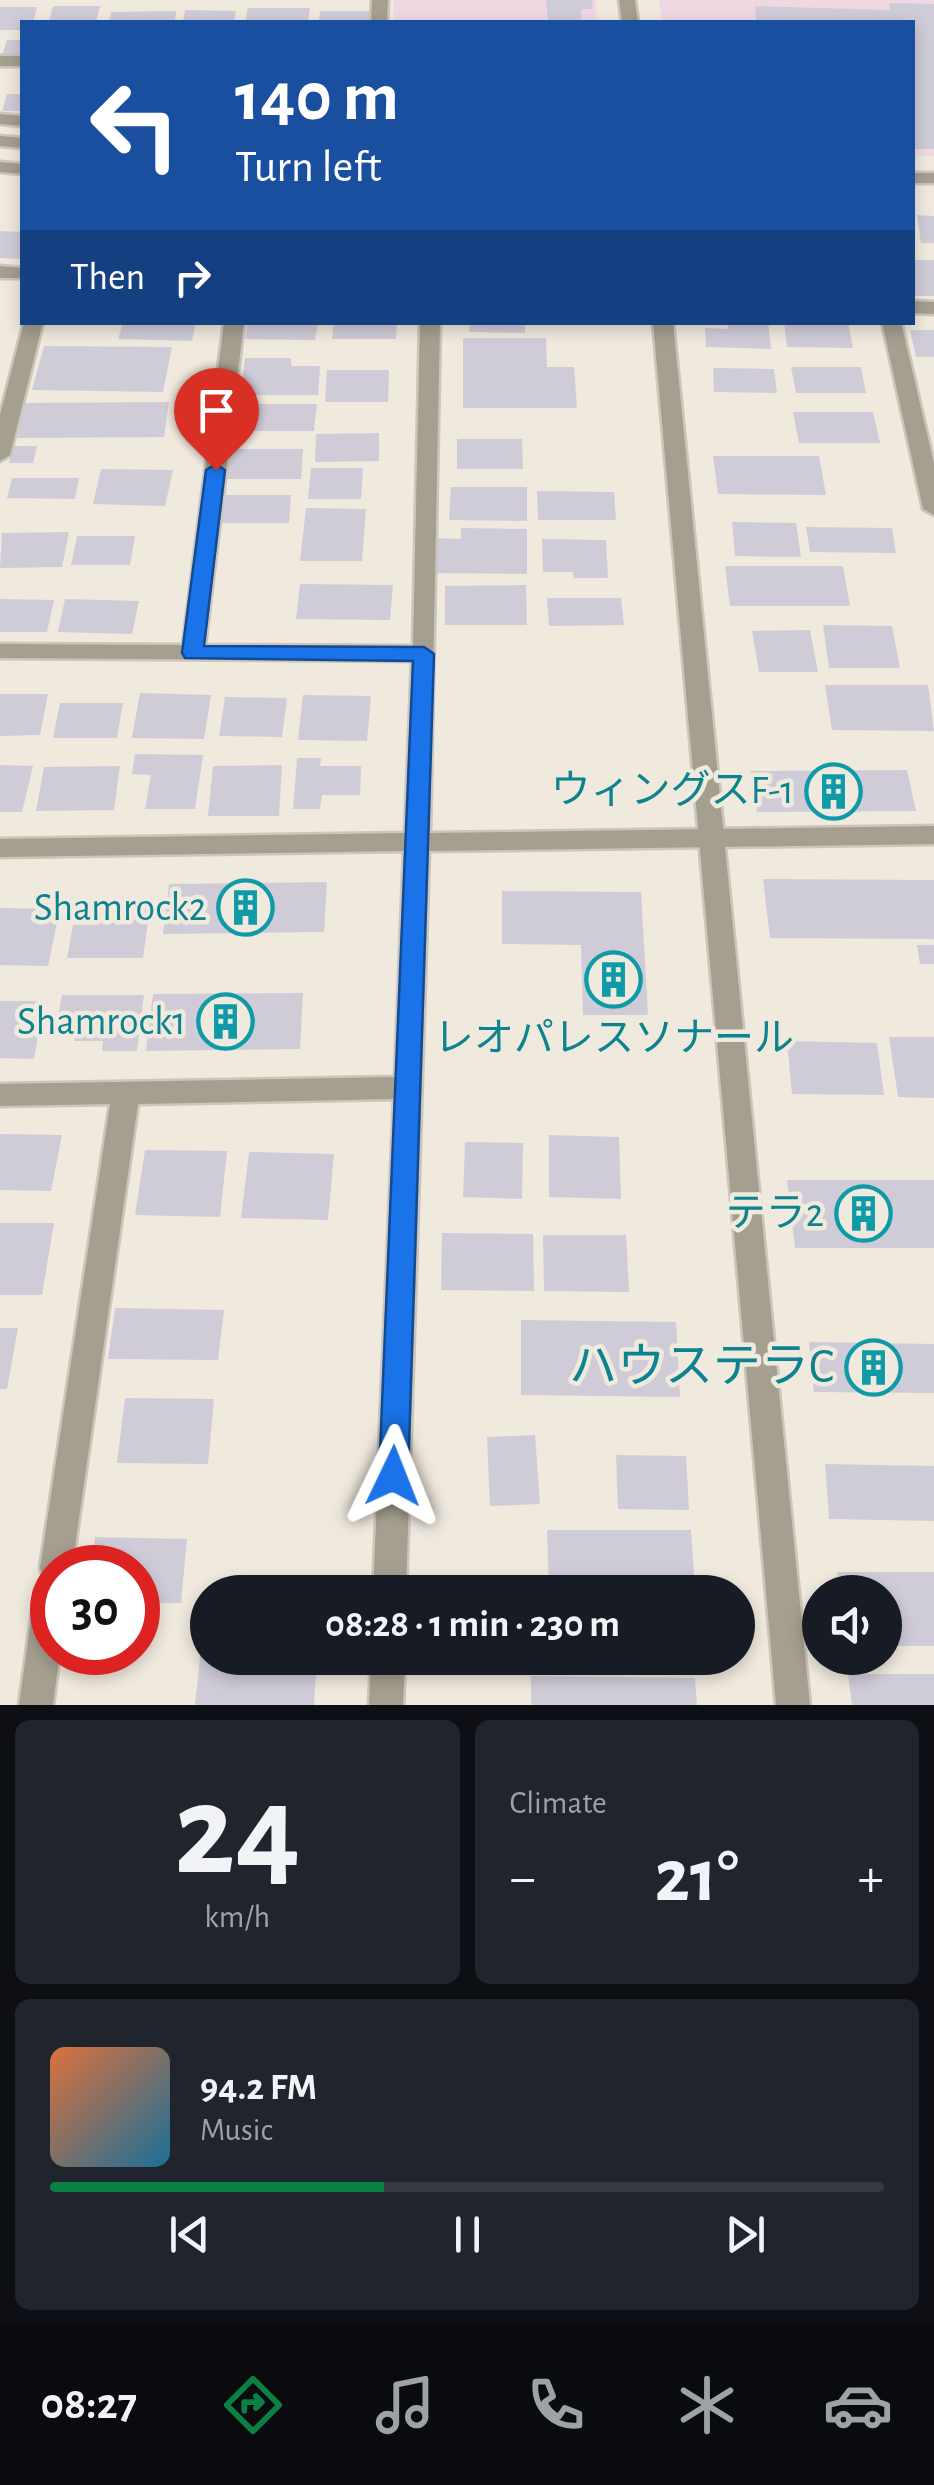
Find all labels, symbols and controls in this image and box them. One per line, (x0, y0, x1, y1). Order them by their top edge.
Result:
icon: left (70, 60, 200, 190)
text: 140 m (235, 63, 399, 133)
text: Turn left (235, 145, 382, 190)
icon: right (165, 250, 220, 305)
text: Then (70, 259, 145, 297)
pin (174, 368, 259, 471)
icon: arrive (189, 383, 244, 438)
building icon: ウィングスF-1 (803, 761, 863, 821)
place label: ウィングスF-1 (551, 769, 794, 811)
building icon: Shamrock2 (216, 878, 276, 938)
place label: Shamrock2 (34, 888, 207, 928)
building icon: レオパレスソナール (584, 950, 644, 1010)
building icon: Shamrock1 (195, 992, 255, 1052)
place label: Shamrock1 (17, 1002, 186, 1042)
place label: レオパレスソナール (434, 1018, 794, 1059)
building icon: テラ2 (833, 1184, 893, 1244)
place label: テラ2 (726, 1194, 824, 1234)
building icon: ハウステラC (843, 1338, 903, 1398)
place label: ハウステラC (569, 1343, 834, 1392)
position arrow (341, 1424, 445, 1528)
speed limit sign: 30 (30, 1545, 160, 1675)
map controls (802, 1575, 902, 1675)
button: sound (802, 1575, 902, 1675)
text: 08:28 · 1 min · 230 m (325, 1606, 620, 1644)
text: 24 (174, 1768, 301, 1898)
text: Climate (510, 1787, 607, 1819)
text: 21° (655, 1840, 739, 1915)
text: − (510, 1851, 536, 1906)
text: + (858, 1851, 884, 1906)
text: km/h (204, 1901, 270, 1933)
text: 94.2 FM (200, 2069, 317, 2107)
text: Music (200, 2114, 273, 2146)
icon: previous (162, 2207, 217, 2262)
icon: pause (440, 2207, 495, 2262)
icon: next (718, 2207, 773, 2262)
icon: directions (218, 2370, 288, 2440)
icon: music (370, 2370, 440, 2440)
icon: phone (521, 2370, 591, 2440)
icon: climate (672, 2370, 742, 2440)
icon: car (823, 2370, 893, 2440)
text: 08:27 (41, 2382, 137, 2427)

